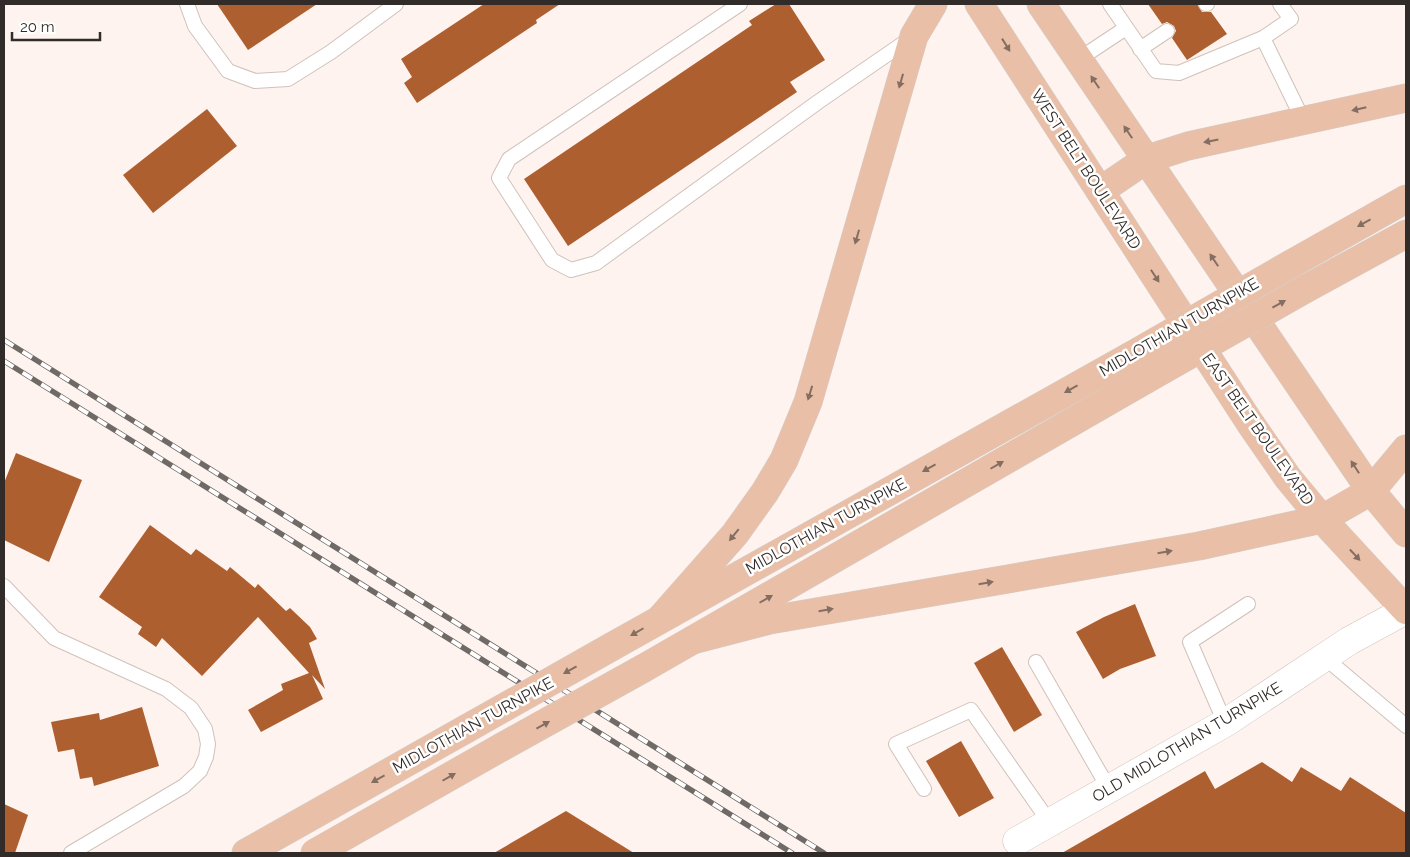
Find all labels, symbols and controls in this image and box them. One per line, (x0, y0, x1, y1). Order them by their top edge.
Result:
scale bar (12, 10, 100, 42)
text: 20 m (20, 18, 55, 36)
one-way arrow (1001, 38, 1010, 51)
one-way arrow (897, 73, 905, 88)
one-way arrow (1090, 75, 1100, 89)
street label: WEST BELT BOULEVARD (1027, 85, 1145, 253)
one-way arrow (1351, 105, 1366, 113)
one-way arrow (1124, 125, 1133, 139)
one-way arrow (1202, 138, 1218, 146)
one-way arrow (1356, 219, 1371, 227)
one-way arrow (852, 230, 860, 245)
one-way arrow (1209, 253, 1219, 267)
one-way arrow (1150, 270, 1159, 283)
street label: MIDLOTHIAN TURNPIKE (1096, 273, 1262, 380)
one-way arrow (1272, 300, 1286, 309)
street label: EAST BELT BOULEVARD (1198, 349, 1318, 509)
one-way arrow (806, 385, 814, 400)
one-way arrow (1063, 385, 1078, 393)
one-way arrow (1350, 460, 1360, 474)
one-way arrow (990, 461, 1005, 469)
one-way arrow (922, 464, 936, 472)
street label: MIDLOTHIAN TURNPIKE (742, 474, 910, 578)
one-way arrow (729, 528, 740, 541)
one-way arrow (1157, 548, 1173, 556)
one-way arrow (1349, 549, 1361, 561)
one-way arrow (979, 579, 995, 587)
one-way arrow (759, 594, 772, 603)
one-way arrow (818, 606, 834, 614)
one-way arrow (630, 628, 644, 637)
one-way arrow (564, 666, 577, 675)
street label: MIDLOTHIAN TURNPIKE (389, 673, 557, 777)
street label: OLD MIDLOTHIAN TURNPIKE (1089, 678, 1285, 806)
one-way arrow (536, 720, 549, 729)
one-way arrow (442, 773, 455, 782)
one-way arrow (370, 775, 385, 783)

